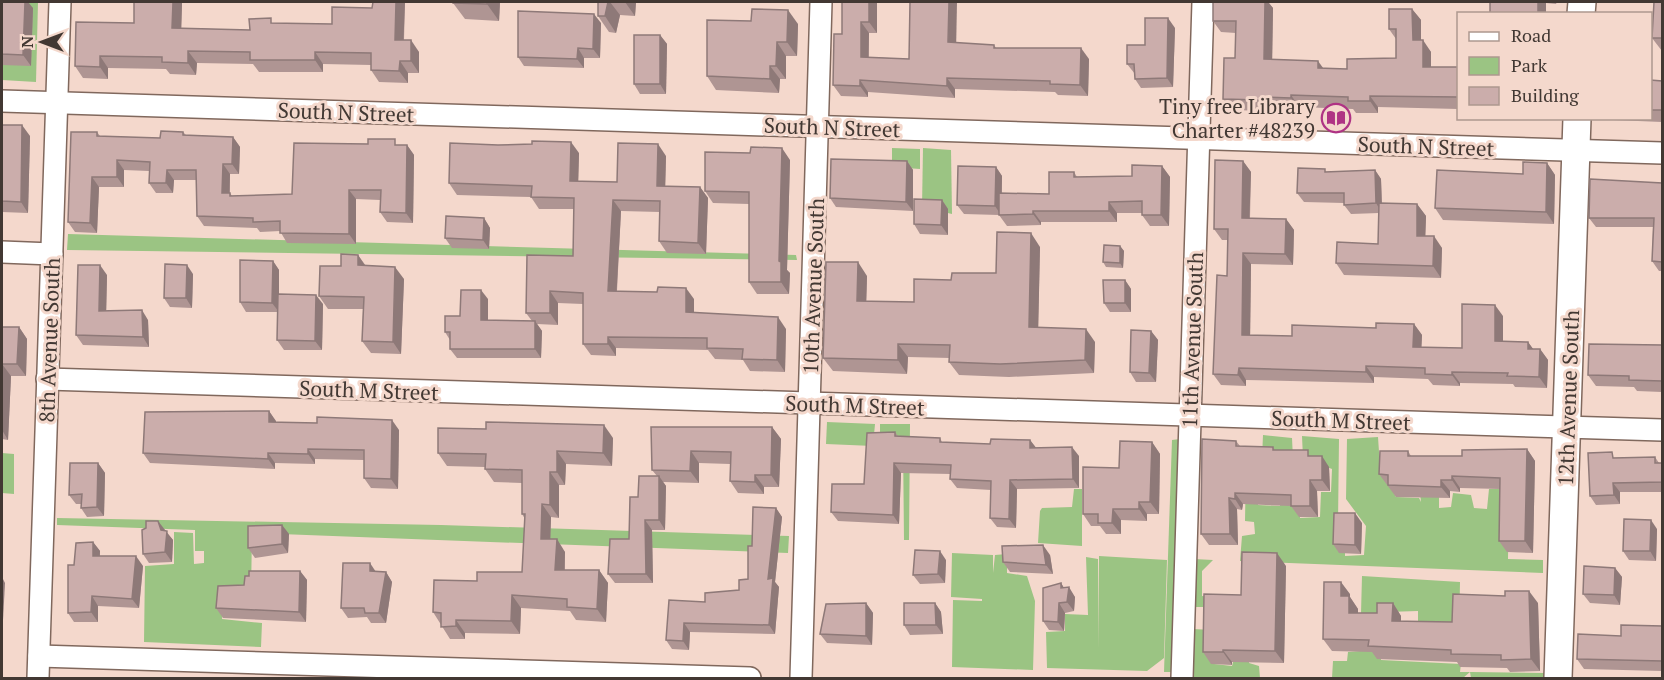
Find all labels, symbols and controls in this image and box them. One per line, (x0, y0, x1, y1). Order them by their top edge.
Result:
north arrow (12, 12, 72, 72)
legend (1457, 12, 1652, 120)
text: Road (1511, 23, 1551, 47)
text: N (16, 36, 38, 48)
text: Park (1511, 53, 1548, 77)
text: Building (1511, 83, 1579, 107)
place label: Tiny free Library Charter #48239 (1159, 92, 1315, 144)
street label: South N Street (277, 96, 415, 128)
library icon: Tiny free Library Charter #48239 (1320, 102, 1352, 134)
street label: South N Street (763, 111, 901, 143)
street label: South N Street (1357, 130, 1495, 162)
street label: 10th Avenue South (796, 198, 830, 374)
street label: 11th Avenue South (1175, 252, 1209, 428)
street label: 8th Avenue South (32, 257, 66, 423)
street label: 12th Avenue South (1551, 310, 1585, 486)
street label: South M Street (299, 374, 439, 406)
street label: South M Street (785, 389, 925, 421)
street label: South M Street (1271, 404, 1411, 436)

